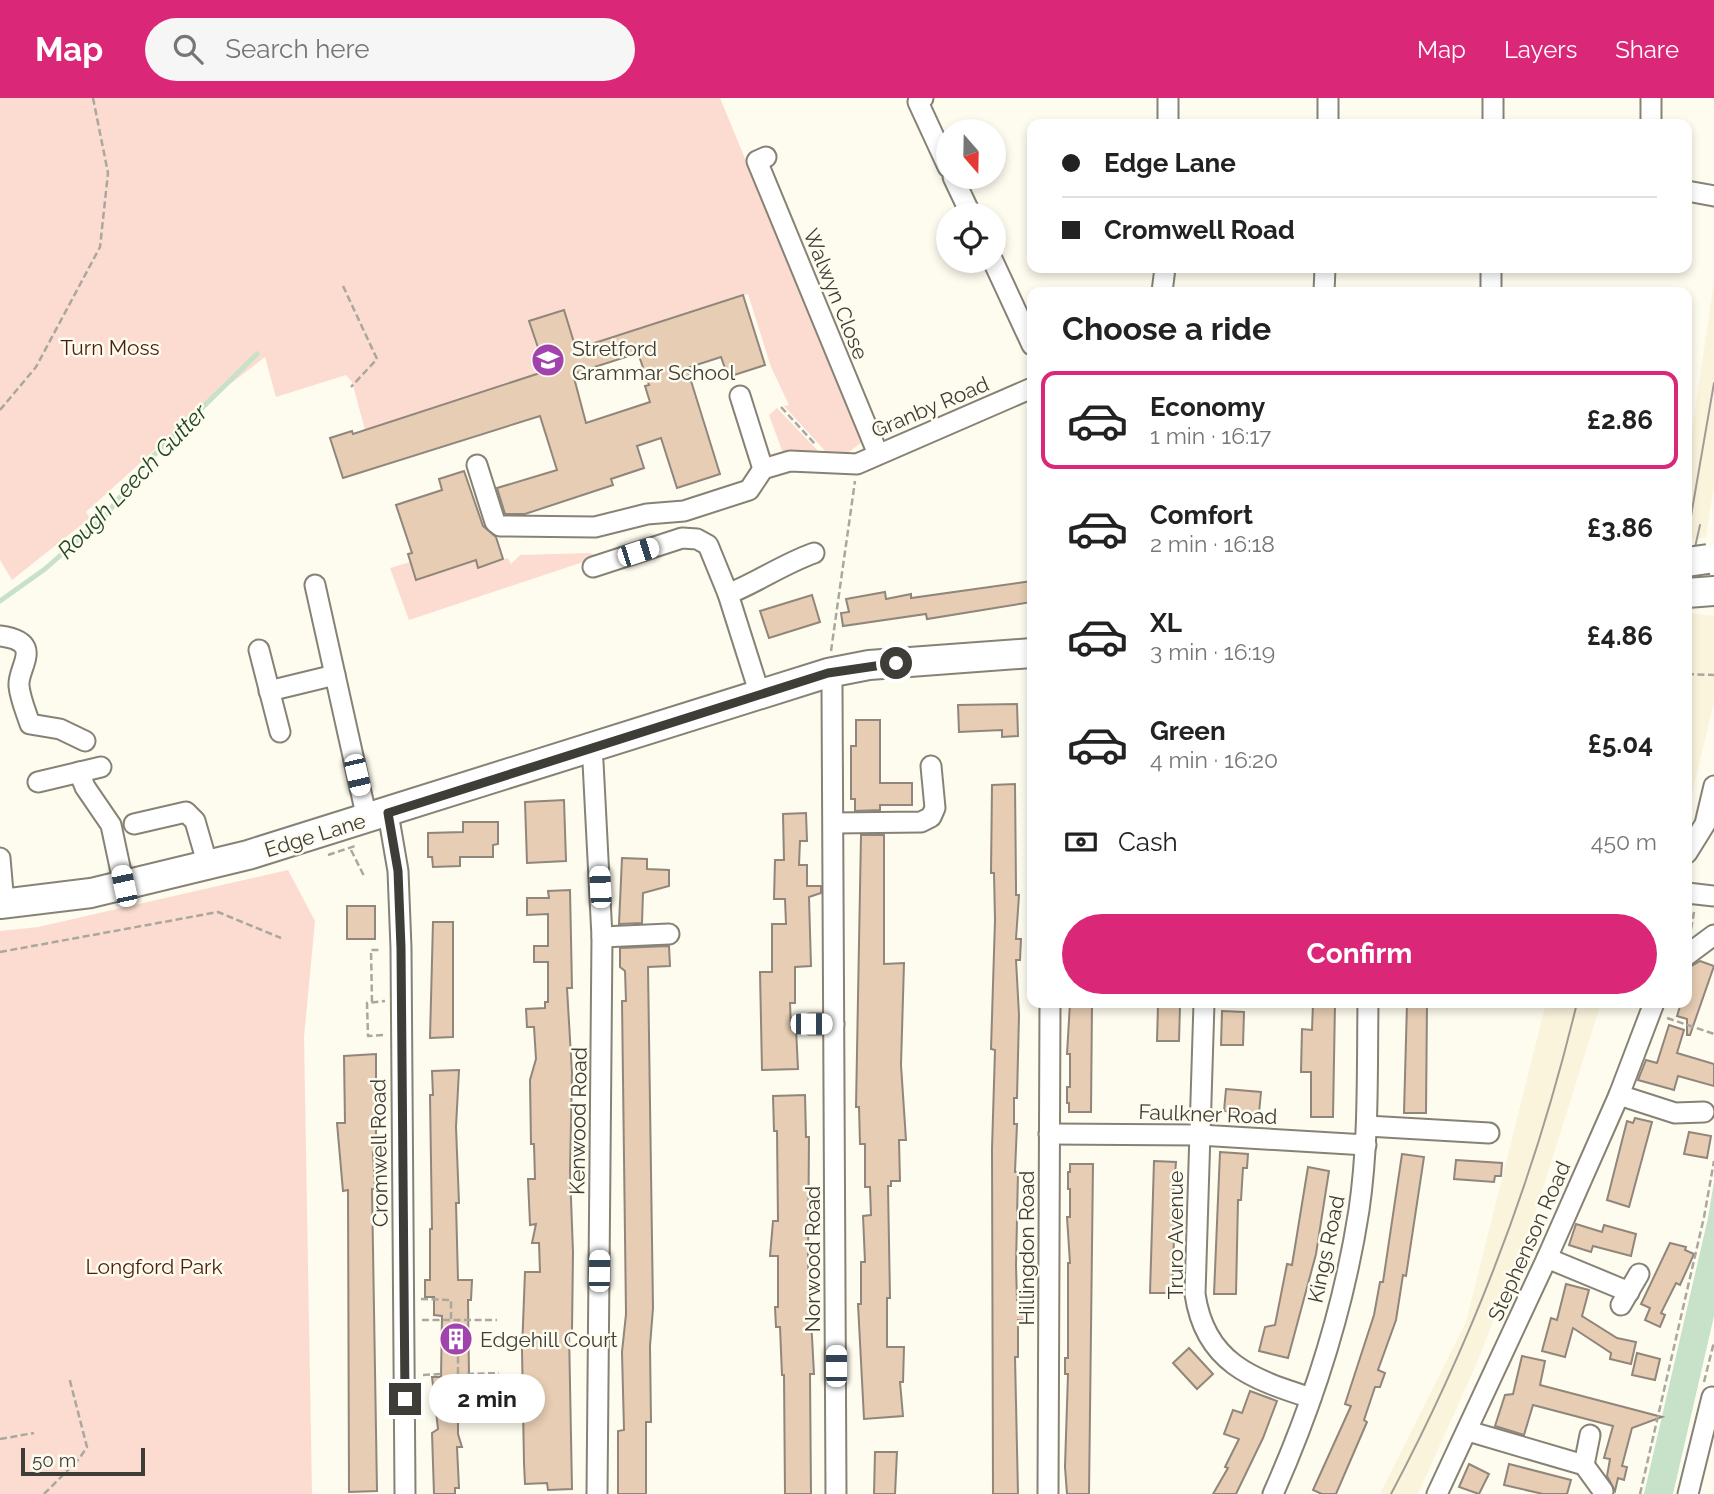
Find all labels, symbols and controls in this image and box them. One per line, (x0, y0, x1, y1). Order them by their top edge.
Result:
search box (145, 18, 635, 81)
text: Map (35, 30, 103, 69)
icon: search (169, 30, 207, 68)
text: Search here (225, 34, 370, 64)
text: Map (1417, 35, 1466, 64)
text: Layers (1504, 35, 1577, 64)
text: Share (1615, 35, 1679, 64)
north arrow (936, 119, 1006, 189)
map controls (936, 119, 1006, 273)
text: Edge Lane (1104, 148, 1236, 178)
button: locate (936, 203, 1006, 273)
text: Cromwell Road (1104, 215, 1295, 245)
street label: Walwyn Close (798, 225, 874, 363)
text: Choose a ride (1062, 310, 1271, 347)
park label: Turn Moss (60, 335, 160, 360)
place label: Stretford Grammar School (572, 336, 736, 385)
school or university icon: Stretford Grammar School (529, 341, 567, 379)
street label: Granby Road (868, 371, 992, 443)
icon: car (1066, 389, 1129, 452)
text: Economy (1150, 392, 1265, 422)
water label: Rough Leech Gutter (52, 398, 213, 564)
text: £2.86 (1587, 405, 1653, 435)
text: 1 min · 16:17 (1150, 422, 1271, 449)
icon: car (1066, 497, 1129, 560)
text: Comfort (1150, 500, 1253, 530)
text: £3.86 (1587, 513, 1653, 543)
text: 2 min · 16:18 (1150, 530, 1275, 557)
car (615, 536, 662, 568)
icon: car (1066, 605, 1129, 668)
text: XL (1150, 608, 1182, 638)
text: £4.86 (1587, 621, 1653, 651)
text: 3 min · 16:19 (1150, 638, 1275, 665)
route start (880, 647, 912, 679)
icon: car (1066, 713, 1129, 776)
text: Green (1150, 716, 1226, 746)
text: £5.04 (1588, 729, 1653, 759)
text: 4 min · 16:20 (1150, 746, 1278, 773)
car (343, 752, 372, 798)
street label: Edge Lane (261, 808, 369, 862)
icon: cash (1062, 823, 1100, 861)
text: Cash (1118, 827, 1178, 857)
text: 450 m (1591, 828, 1657, 855)
car (110, 863, 139, 909)
car (589, 865, 612, 909)
button: Confirm (1062, 914, 1657, 994)
car (791, 1014, 833, 1035)
street label: Kenwood Road (564, 1047, 592, 1195)
street label: Cromwell Road (365, 1079, 393, 1227)
street label: Faulkner Road (1138, 1099, 1278, 1129)
street label: Stephenson Road (1483, 1157, 1575, 1325)
street label: Hillingdon Road (1014, 1171, 1039, 1325)
street label: Truro Avenue (1163, 1171, 1188, 1299)
street label: Norwood Road (800, 1186, 825, 1332)
street label: Kings Road (1302, 1193, 1350, 1305)
car (589, 1250, 610, 1292)
park label: Longford Park (85, 1254, 223, 1279)
building icon: Edgehill Court (437, 1320, 475, 1358)
place label: Edgehill Court (480, 1327, 618, 1352)
car (826, 1345, 847, 1387)
callout: 2 min (430, 1374, 545, 1424)
route end (389, 1383, 421, 1415)
text: 2 min (457, 1385, 517, 1412)
scale bar (21, 1445, 145, 1477)
text: 50 m (32, 1449, 76, 1471)

